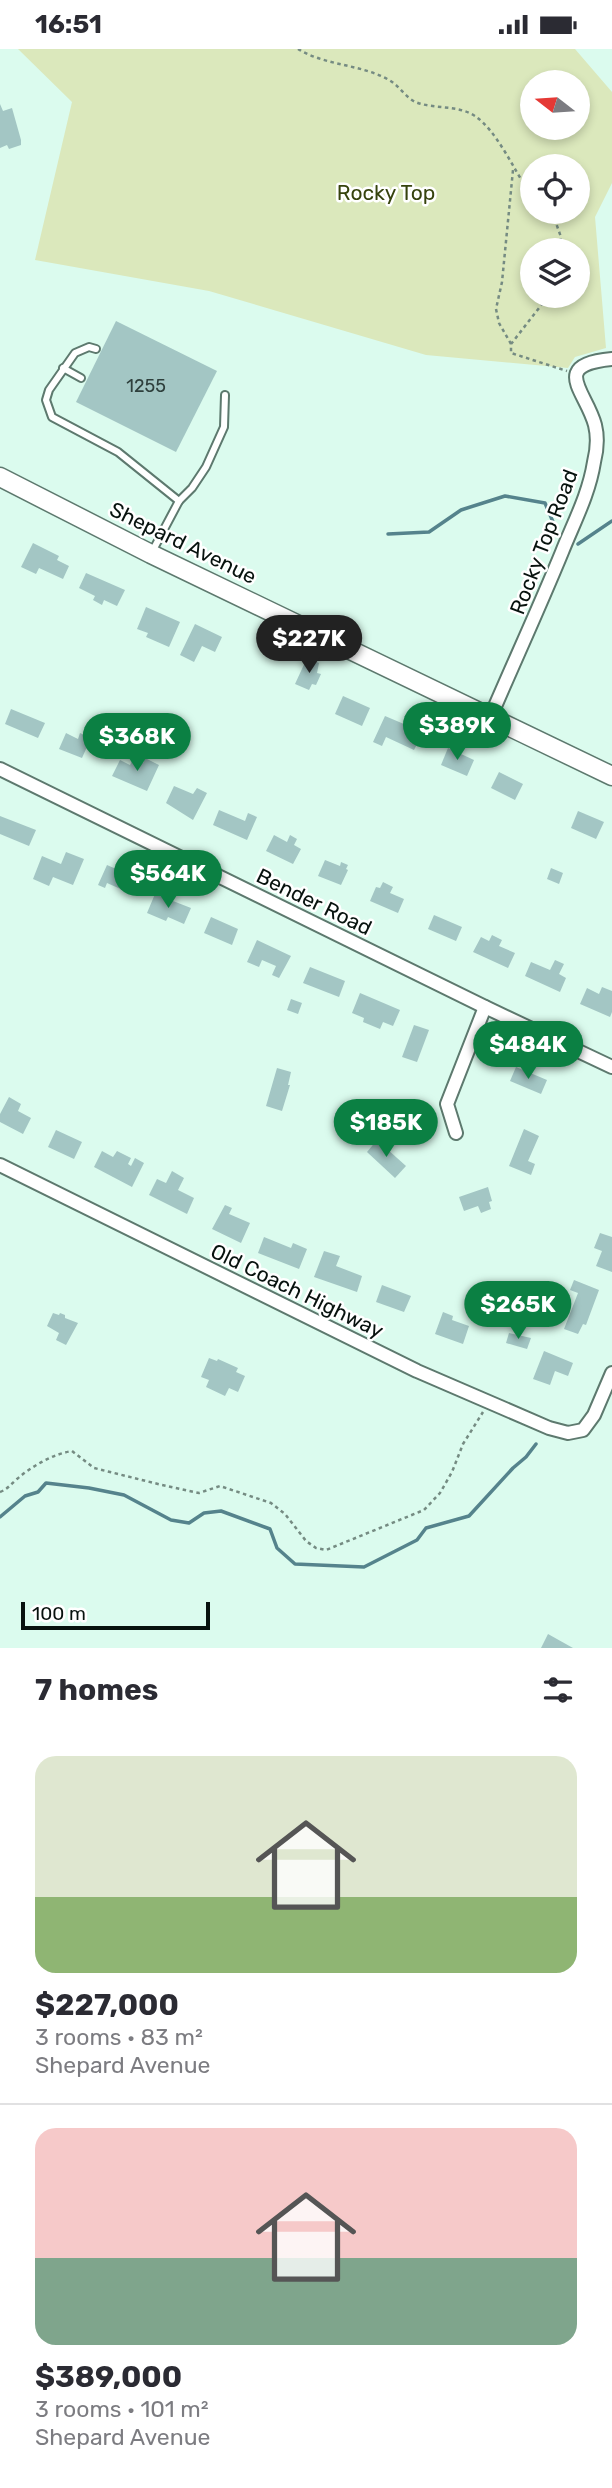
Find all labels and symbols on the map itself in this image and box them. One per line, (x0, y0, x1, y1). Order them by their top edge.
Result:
north arrow (520, 70, 590, 140)
park label: Rocky Top (337, 180, 435, 205)
house number: 1255 (126, 375, 166, 397)
street label: Rocky Top Road (504, 466, 583, 618)
street label: Shepard Avenue (106, 496, 261, 589)
pin: $227K (260, 615, 358, 675)
pin: $389K (408, 703, 506, 762)
pin: $368K (88, 713, 186, 773)
pin: $564K (119, 851, 217, 910)
street label: Bender Road (252, 863, 376, 940)
pin: $484K (479, 1021, 577, 1081)
pin: $185K (337, 1099, 435, 1159)
street label: Old Coach Highway (207, 1238, 388, 1343)
pin: $265K (469, 1281, 567, 1341)
scale bar (21, 1599, 210, 1631)

